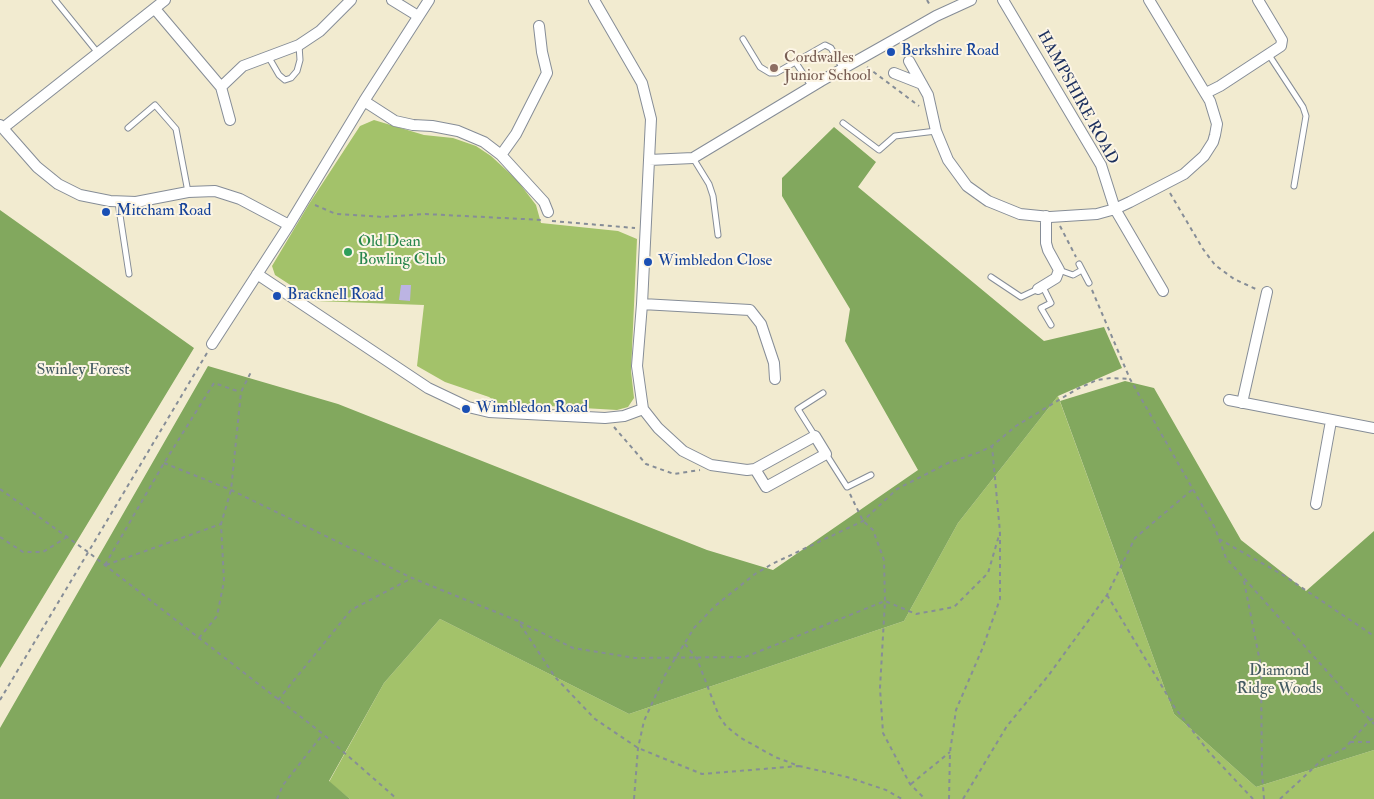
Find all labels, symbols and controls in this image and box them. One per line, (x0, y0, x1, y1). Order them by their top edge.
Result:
street label: HAMPSHIRE ROAD (1032, 28, 1122, 168)
place label: Berkshire Road (901, 42, 999, 62)
marker: Berkshire Road (885, 46, 897, 58)
place label: Cordwalles Junior School (784, 49, 871, 87)
marker: Cordwalles Junior School (768, 62, 780, 74)
place label: Mitcham Road (116, 202, 211, 222)
marker: Mitcham Road (100, 206, 112, 218)
place label: Old Dean Bowling Club (358, 233, 446, 271)
marker: Old Dean Bowling Club (342, 246, 354, 258)
place label: Wimbledon Close (658, 252, 772, 272)
marker: Wimbledon Close (642, 256, 654, 268)
place label: Bracknell Road (287, 286, 384, 306)
marker: Bracknell Road (271, 290, 283, 302)
park label: Swinley Forest (37, 361, 129, 381)
place label: Wimbledon Road (476, 399, 588, 419)
marker: Wimbledon Road (460, 403, 472, 415)
park label: Diamond Ridge Woods (1236, 662, 1322, 700)

